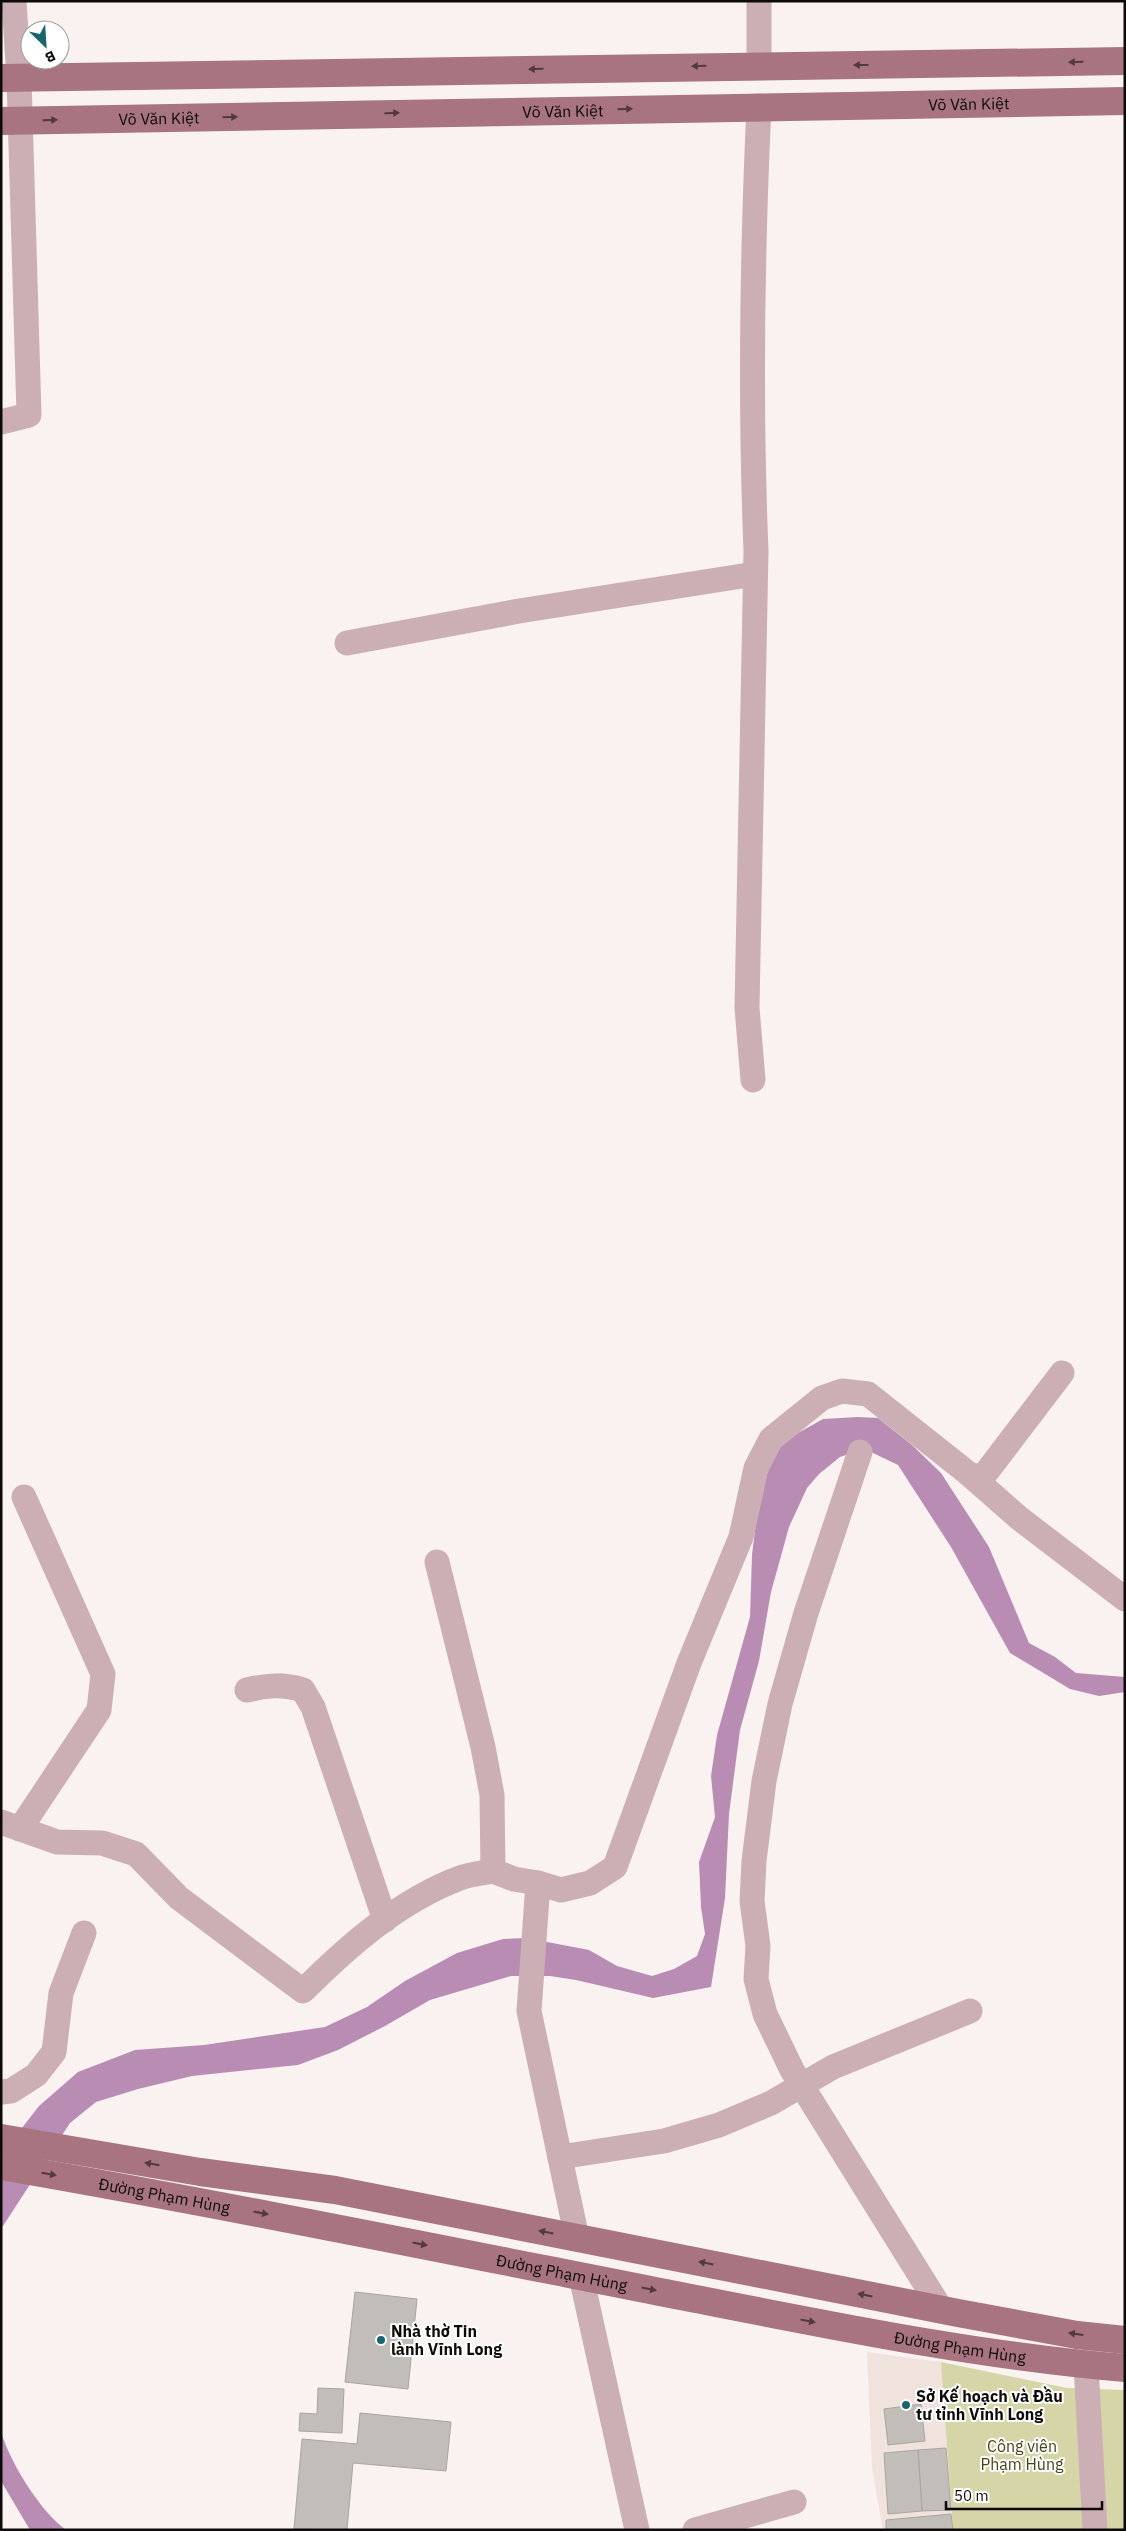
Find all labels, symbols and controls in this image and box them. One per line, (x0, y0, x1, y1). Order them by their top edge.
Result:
north arrow (20, 20, 70, 70)
text: B (42, 47, 59, 67)
one-way arrow (1068, 58, 1084, 66)
one-way arrow (853, 61, 869, 69)
one-way arrow (690, 62, 706, 70)
one-way arrow (528, 65, 544, 73)
street label: Võ Văn Kiệt (928, 93, 1010, 115)
street label: Võ Văn Kiệt (522, 100, 604, 122)
one-way arrow (617, 105, 633, 113)
street label: Võ Văn Kiệt (118, 107, 200, 129)
one-way arrow (385, 109, 401, 117)
one-way arrow (222, 112, 238, 120)
one-way arrow (42, 116, 58, 124)
one-way arrow (144, 2160, 160, 2168)
one-way arrow (42, 2171, 58, 2179)
street label: Đường Phạm Hùng (97, 2174, 232, 2218)
one-way arrow (253, 2209, 269, 2217)
one-way arrow (538, 2227, 554, 2235)
one-way arrow (413, 2241, 429, 2249)
street label: Đường Phạm Hùng (495, 2250, 630, 2295)
one-way arrow (698, 2259, 713, 2267)
one-way arrow (641, 2286, 657, 2294)
one-way arrow (857, 2290, 873, 2298)
one-way arrow (800, 2317, 816, 2325)
place label: Nhà thờ Tin lành Vĩnh Long (391, 2321, 502, 2359)
street label: Đường Phạm Hùng (892, 2327, 1028, 2367)
one-way arrow (1068, 2330, 1084, 2338)
marker: Nhà thờ Tin lành Vĩnh Long (375, 2334, 387, 2346)
place label: Sở Kế hoạch và Đầu tư tỉnh Vĩnh Long (916, 2385, 1063, 2424)
marker: Sở Kế hoạch và Đầu tư tỉnh Vĩnh Long (900, 2399, 912, 2411)
park label: Công viên Phạm Hùng (980, 2436, 1064, 2474)
scale bar (946, 2478, 1102, 2510)
text: 50 m (954, 2486, 989, 2505)

